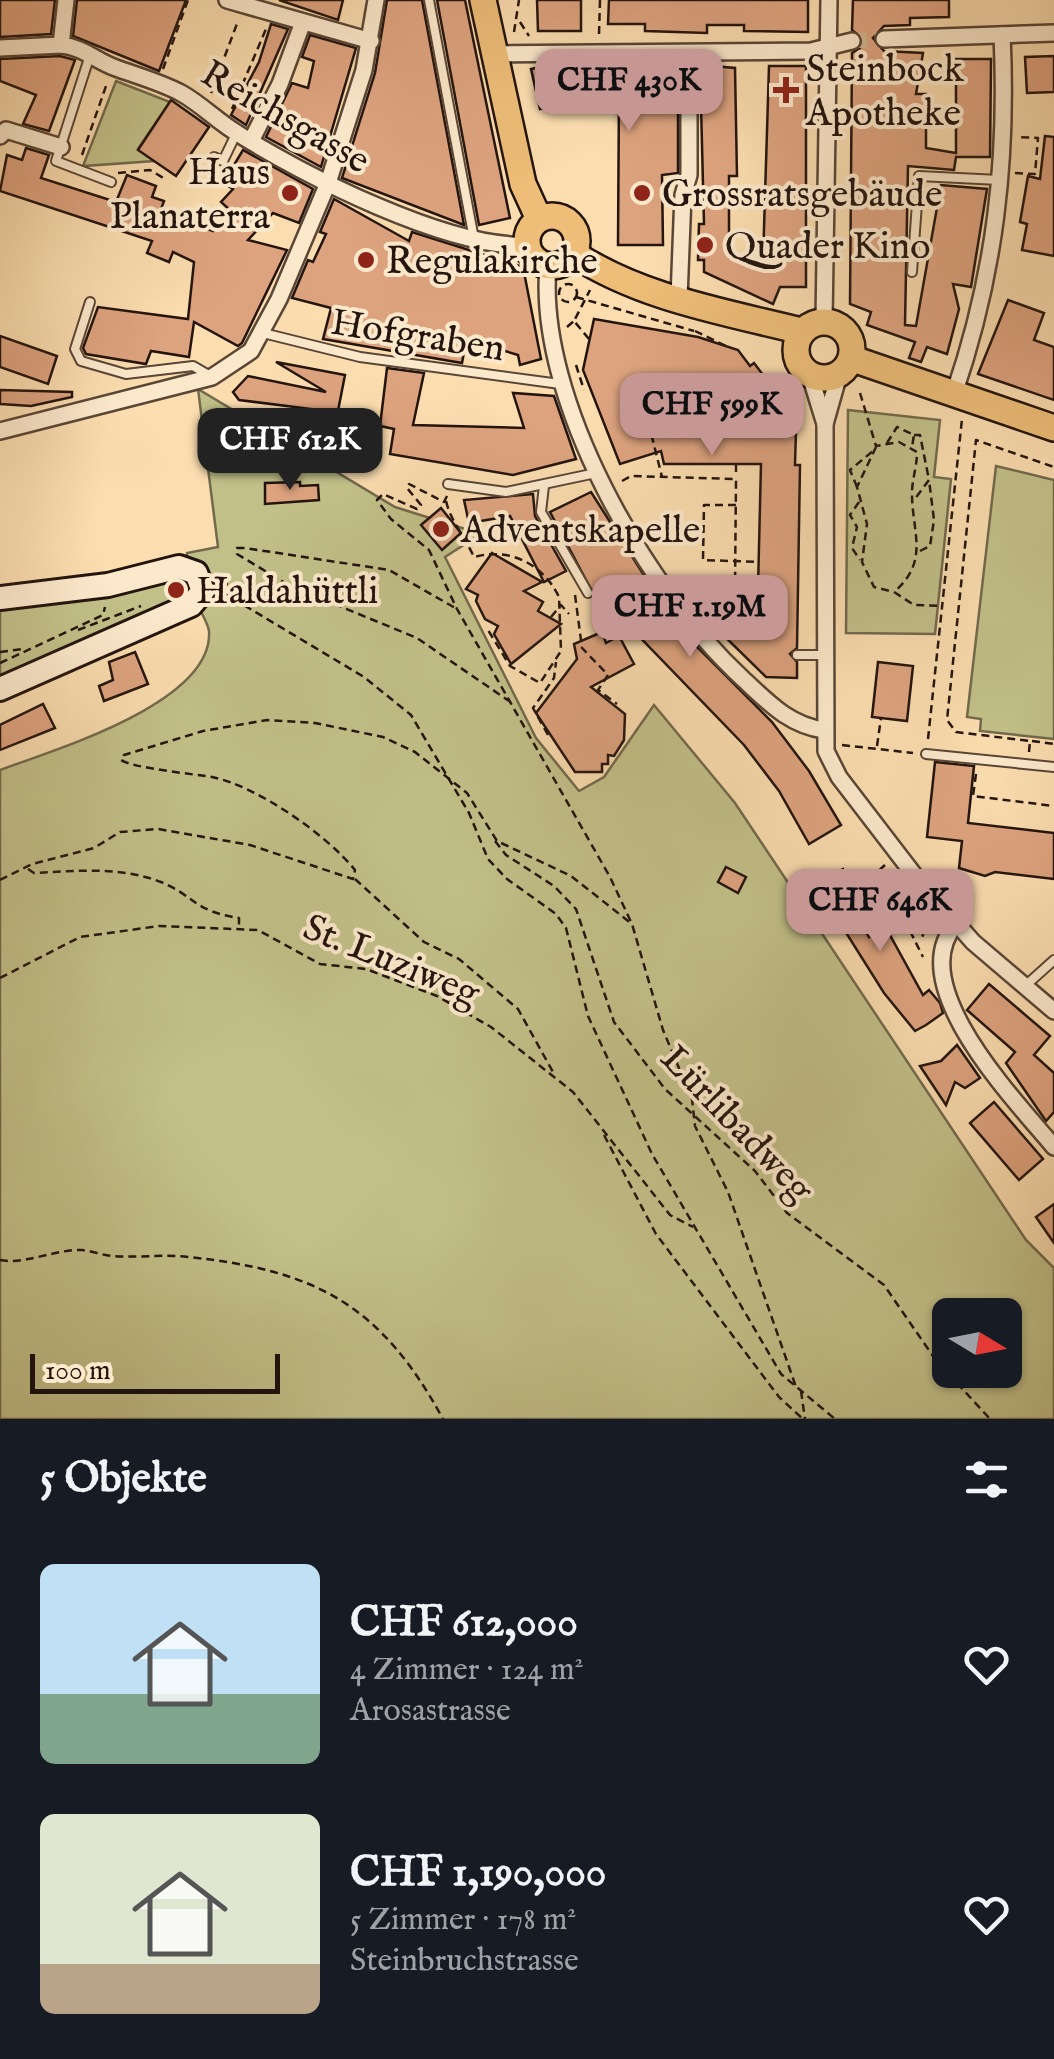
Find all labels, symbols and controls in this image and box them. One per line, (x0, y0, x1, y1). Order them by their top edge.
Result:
place label: Steinbock Apotheke (805, 47, 964, 139)
pin: CHF 430K (526, 49, 732, 134)
street label: Reichsgasse (191, 51, 378, 186)
text: CHF 430K (557, 61, 701, 102)
marker: Steinbock Apotheke (775, 79, 797, 101)
place label: Haus Planaterra (110, 150, 271, 242)
place label: Grossratsgebäude (662, 172, 942, 220)
marker: Haus Planaterra (279, 182, 301, 204)
marker: Grossratsgebäude (631, 182, 653, 204)
place label: Quader Kino (725, 224, 931, 272)
marker: Quader Kino (694, 234, 716, 256)
place label: Regulakirche (386, 239, 598, 287)
marker: Regulakirche (355, 249, 377, 271)
street label: Hofgraben (327, 300, 508, 374)
pin: CHF 599K (609, 373, 815, 458)
text: CHF 599K (642, 385, 782, 426)
pin: CHF 612K (187, 408, 393, 493)
text: CHF 612K (219, 420, 361, 461)
place label: Adventskapelle (460, 508, 700, 556)
marker: Adventskapelle (430, 518, 452, 540)
place label: Haldahüttli (196, 569, 378, 617)
pin: CHF 1.19M (576, 575, 804, 660)
marker: Haldahüttli (165, 579, 187, 601)
text: CHF 1.19M (614, 587, 766, 628)
pin: CHF 646K (777, 869, 983, 954)
text: CHF 646K (808, 881, 952, 922)
street label: St. Luziweg (296, 905, 486, 1019)
street label: Lürlibadweg (649, 1036, 823, 1214)
north arrow (932, 1298, 1022, 1388)
map controls (932, 1298, 1022, 1388)
scale bar (30, 1349, 280, 1394)
text: 100 m (45, 1354, 111, 1389)
icon: filters (959, 1452, 1014, 1507)
text: 5 Objekte (40, 1453, 207, 1506)
text: CHF 612,000 (350, 1597, 578, 1650)
icon: home (120, 1604, 240, 1724)
icon: heart (959, 1637, 1014, 1692)
text: 4 Zimmer · 124 m² (350, 1650, 584, 1691)
text: Arosastrasse (350, 1691, 511, 1732)
text: CHF 1,190,000 (350, 1847, 606, 1900)
icon: home (120, 1854, 240, 1974)
icon: heart (959, 1887, 1014, 1942)
text: 5 Zimmer · 178 m² (350, 1900, 576, 1941)
text: Steinbruchstrasse (350, 1941, 579, 1982)

